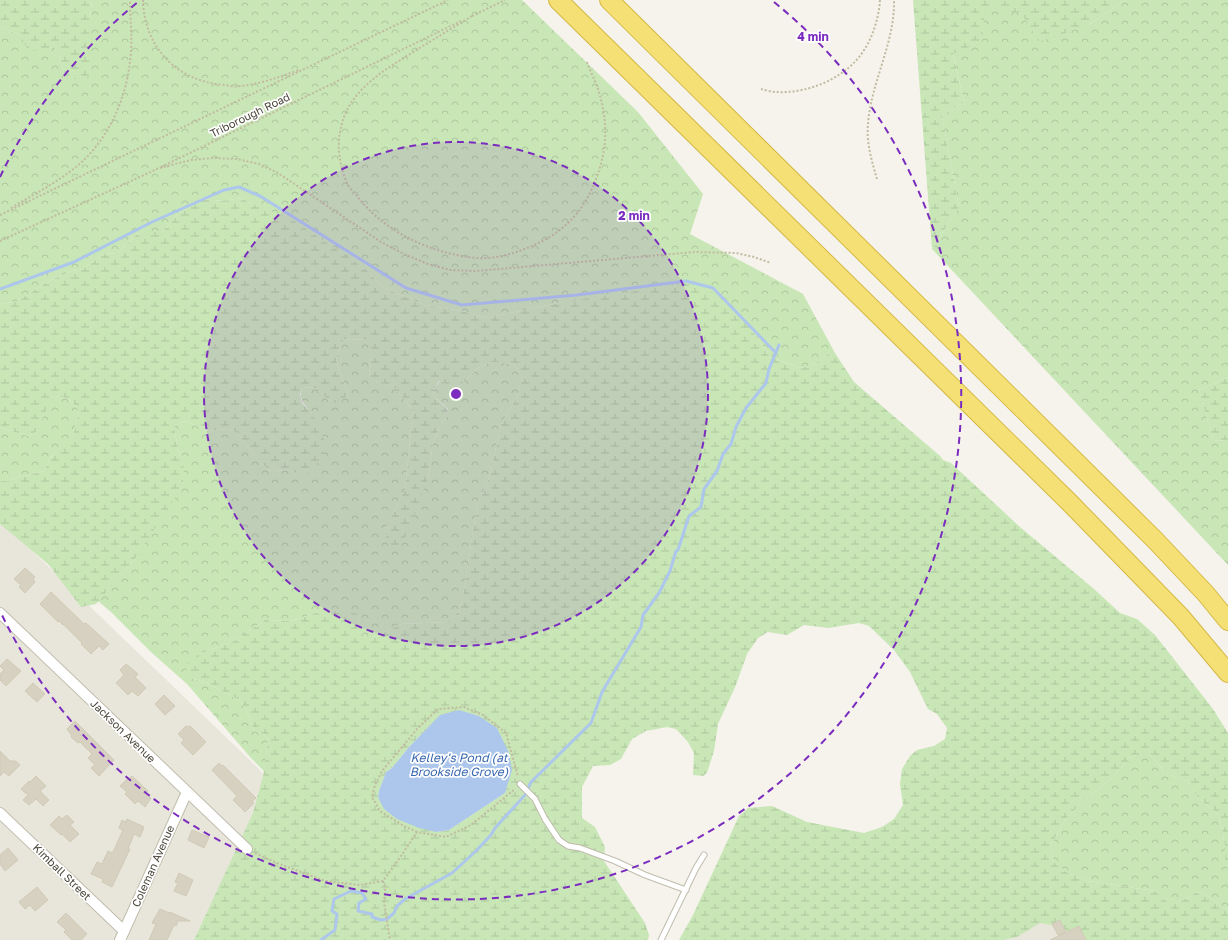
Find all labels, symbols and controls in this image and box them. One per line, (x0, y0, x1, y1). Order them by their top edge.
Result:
text: 4 min (797, 29, 829, 44)
street label: Triborough Road (208, 90, 292, 139)
text: 2 min (618, 208, 650, 223)
centre of rings (449, 387, 463, 401)
street label: Jackson Avenue (88, 696, 159, 765)
water label: Kelley's Pond (at Brookside Grove) (410, 750, 509, 779)
street label: Coleman Avenue (129, 823, 176, 909)
street label: Kimball Street (31, 841, 94, 903)

